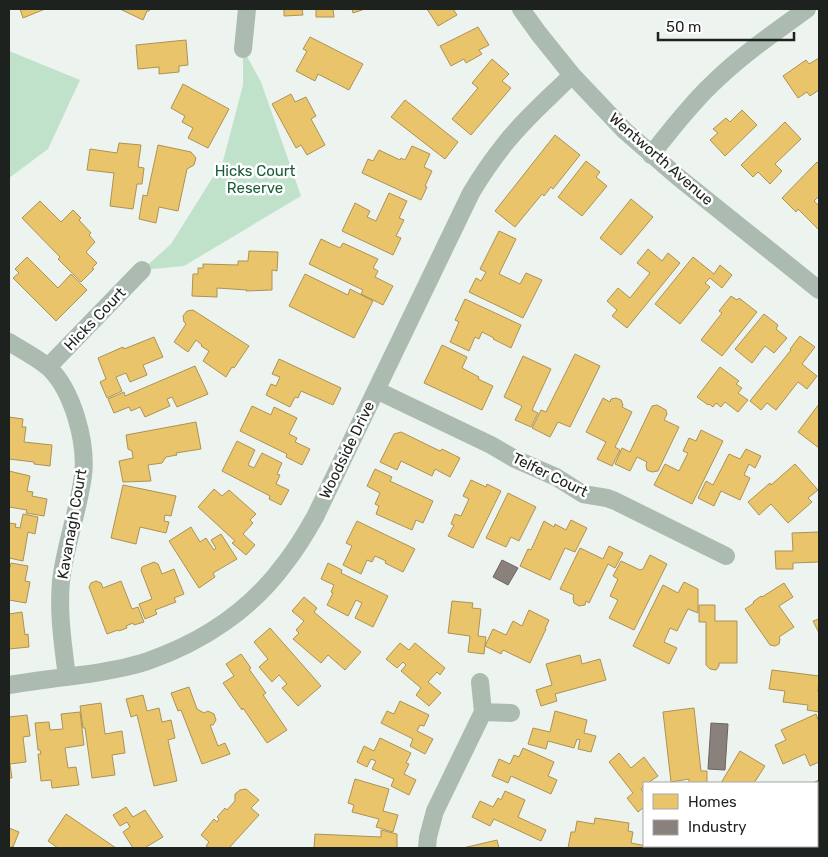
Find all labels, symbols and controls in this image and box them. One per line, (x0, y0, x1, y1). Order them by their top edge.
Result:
scale bar (658, 10, 794, 42)
text: 50 m (666, 18, 701, 36)
street label: Wentworth Avenue (605, 109, 717, 209)
park label: Hicks Court Reserve (215, 162, 295, 197)
street label: Hicks Court (60, 284, 130, 354)
street label: Woodside Drive (316, 398, 378, 502)
street label: Telfer Court (509, 449, 591, 501)
street label: Kavanagh Court (53, 467, 91, 581)
legend (643, 782, 818, 847)
text: Homes (688, 793, 737, 811)
text: Industry (688, 818, 747, 836)

